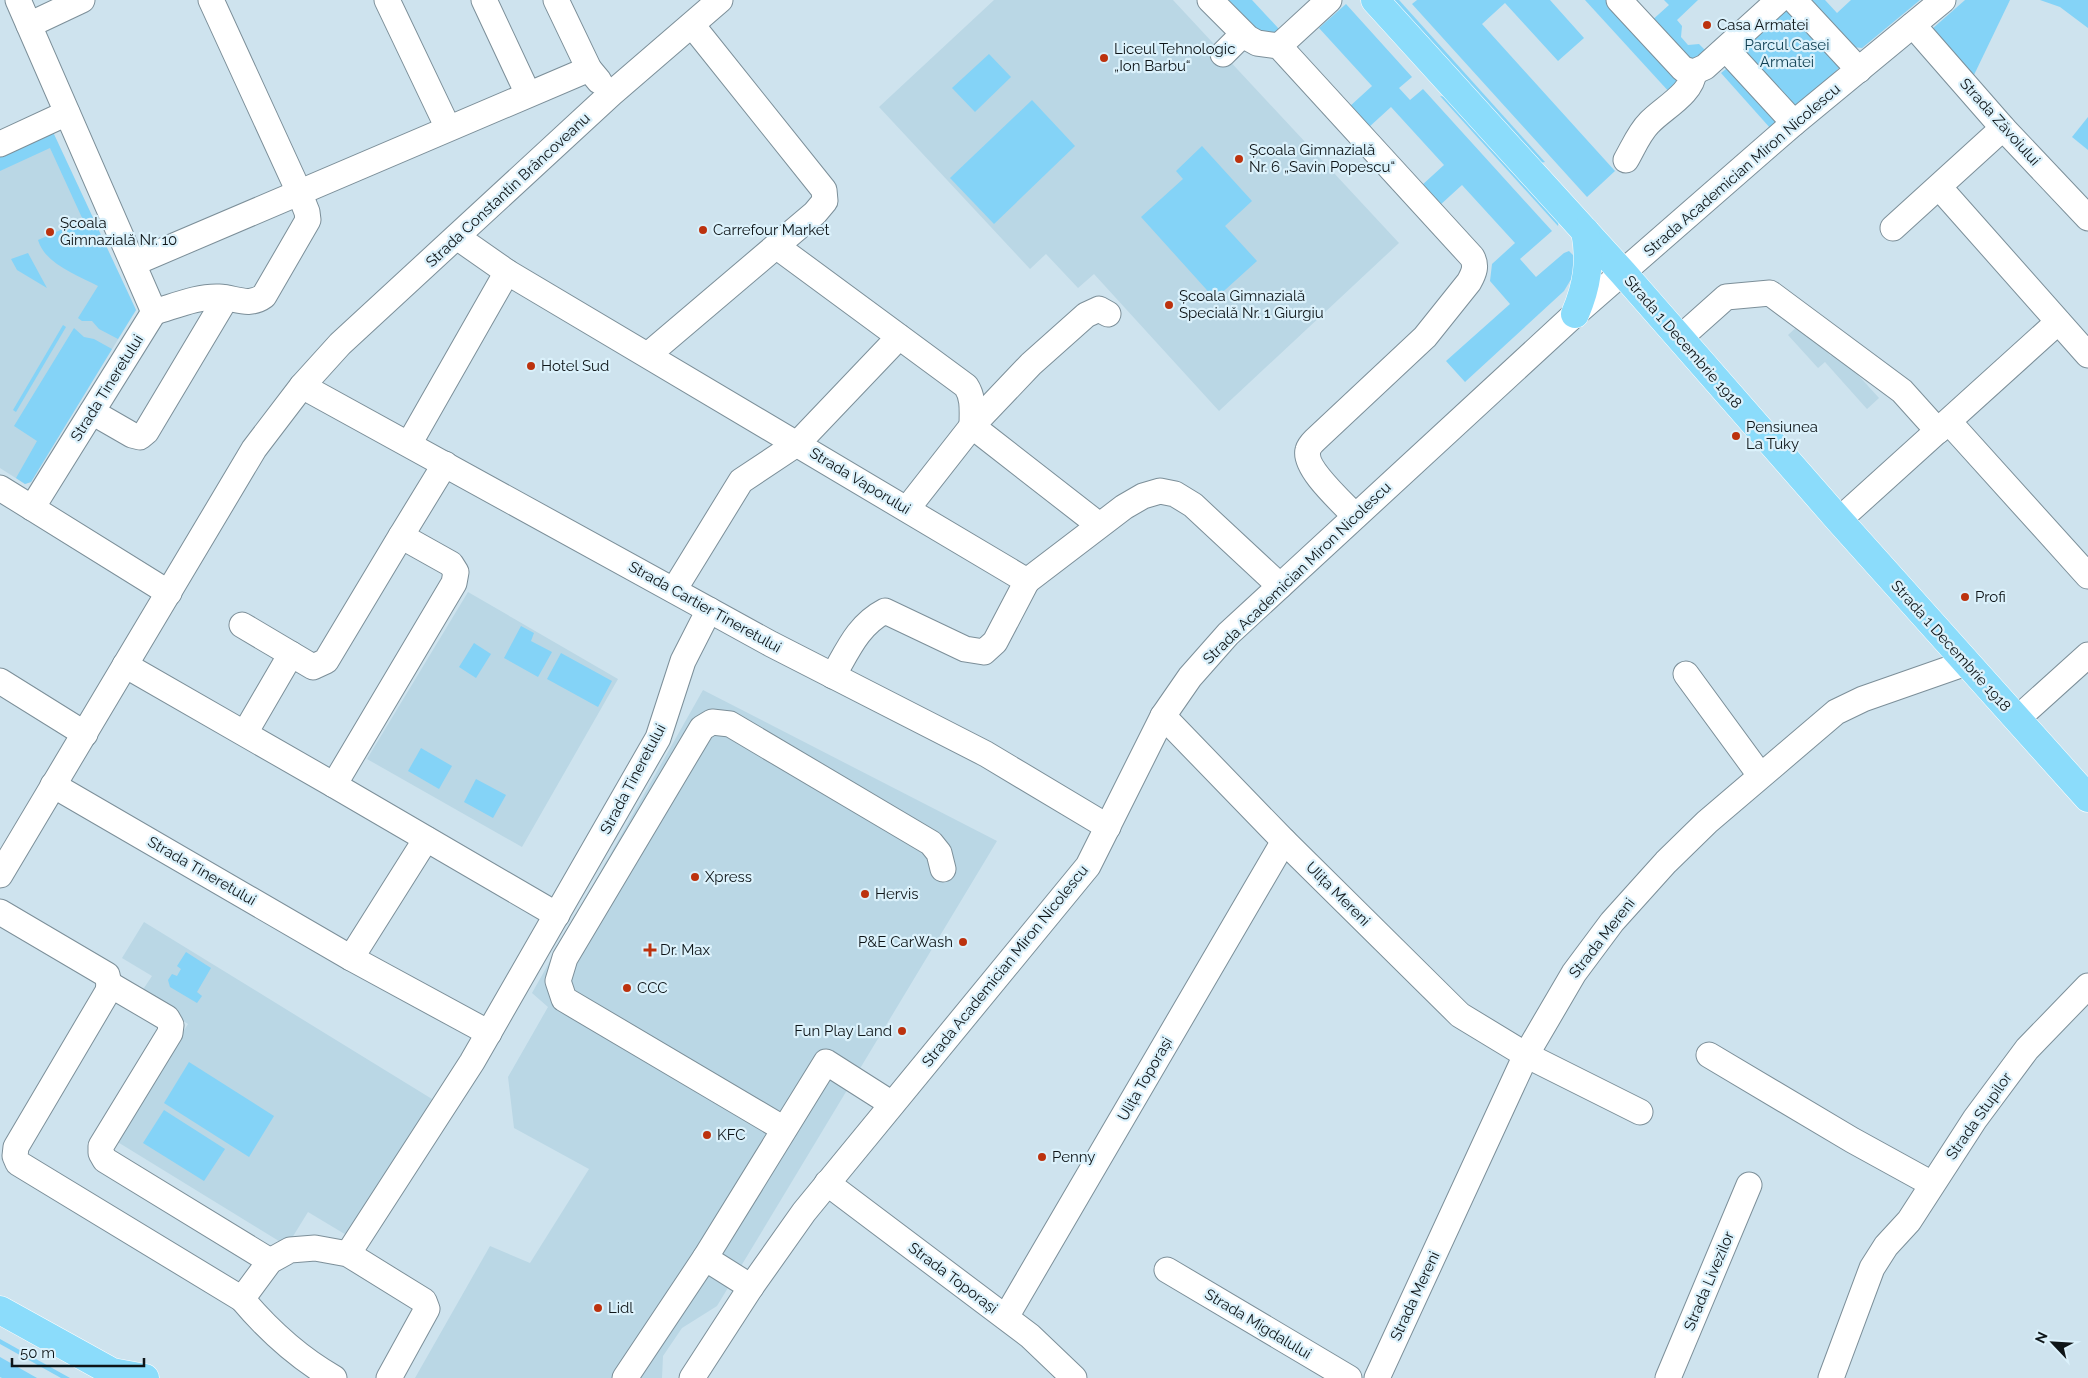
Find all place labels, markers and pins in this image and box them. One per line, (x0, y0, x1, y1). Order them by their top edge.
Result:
place label: Casa Armatei (1717, 16, 1809, 34)
marker: Casa Armatei (1701, 19, 1713, 31)
place label: Liceul Tehnologic „Ion Barbu“ (1114, 40, 1235, 75)
marker: Liceul Tehnologic „Ion Barbu“ (1098, 52, 1110, 64)
place label: Școala Gimnazială Nr. 6 „Savin Popescu“ (1249, 141, 1395, 176)
marker: Școala Gimnazială Nr. 6 „Savin Popescu“ (1233, 153, 1245, 165)
place label: Școala Gimnazială Nr. 10 (60, 214, 177, 249)
place label: Carrefour Market (713, 221, 830, 239)
marker: Carrefour Market (697, 224, 709, 236)
marker: Școala Gimnazială Nr. 10 (44, 226, 56, 238)
place label: Școala Gimnazială Specială Nr. 1 Giurgiu (1179, 287, 1324, 322)
marker: Școala Gimnazială Specială Nr. 1 Giurgiu (1163, 299, 1175, 311)
place label: Hotel Sud (541, 357, 609, 375)
marker: Hotel Sud (525, 360, 537, 372)
place label: Pensiunea La Tuky (1746, 418, 1818, 453)
marker: Pensiunea La Tuky (1730, 430, 1742, 442)
place label: Profi (1975, 588, 2006, 606)
marker: Profi (1959, 591, 1971, 603)
place label: Xpress (705, 868, 752, 886)
marker: Xpress (689, 871, 701, 883)
place label: Hervis (875, 885, 919, 903)
marker: Hervis (859, 888, 871, 900)
place label: P&E CarWash (858, 933, 953, 951)
marker: P&E CarWash (957, 936, 969, 948)
place label: Dr. Max (660, 941, 710, 959)
marker: Dr. Max (644, 944, 656, 956)
place label: CCC (637, 979, 668, 997)
marker: CCC (621, 982, 633, 994)
place label: Fun Play Land (794, 1022, 892, 1040)
marker: Fun Play Land (896, 1025, 908, 1037)
place label: KFC (717, 1126, 746, 1144)
marker: KFC (701, 1129, 713, 1141)
place label: Penny (1052, 1148, 1095, 1166)
marker: Penny (1036, 1151, 1048, 1163)
place label: Lidl (608, 1299, 634, 1317)
marker: Lidl (592, 1302, 604, 1314)

